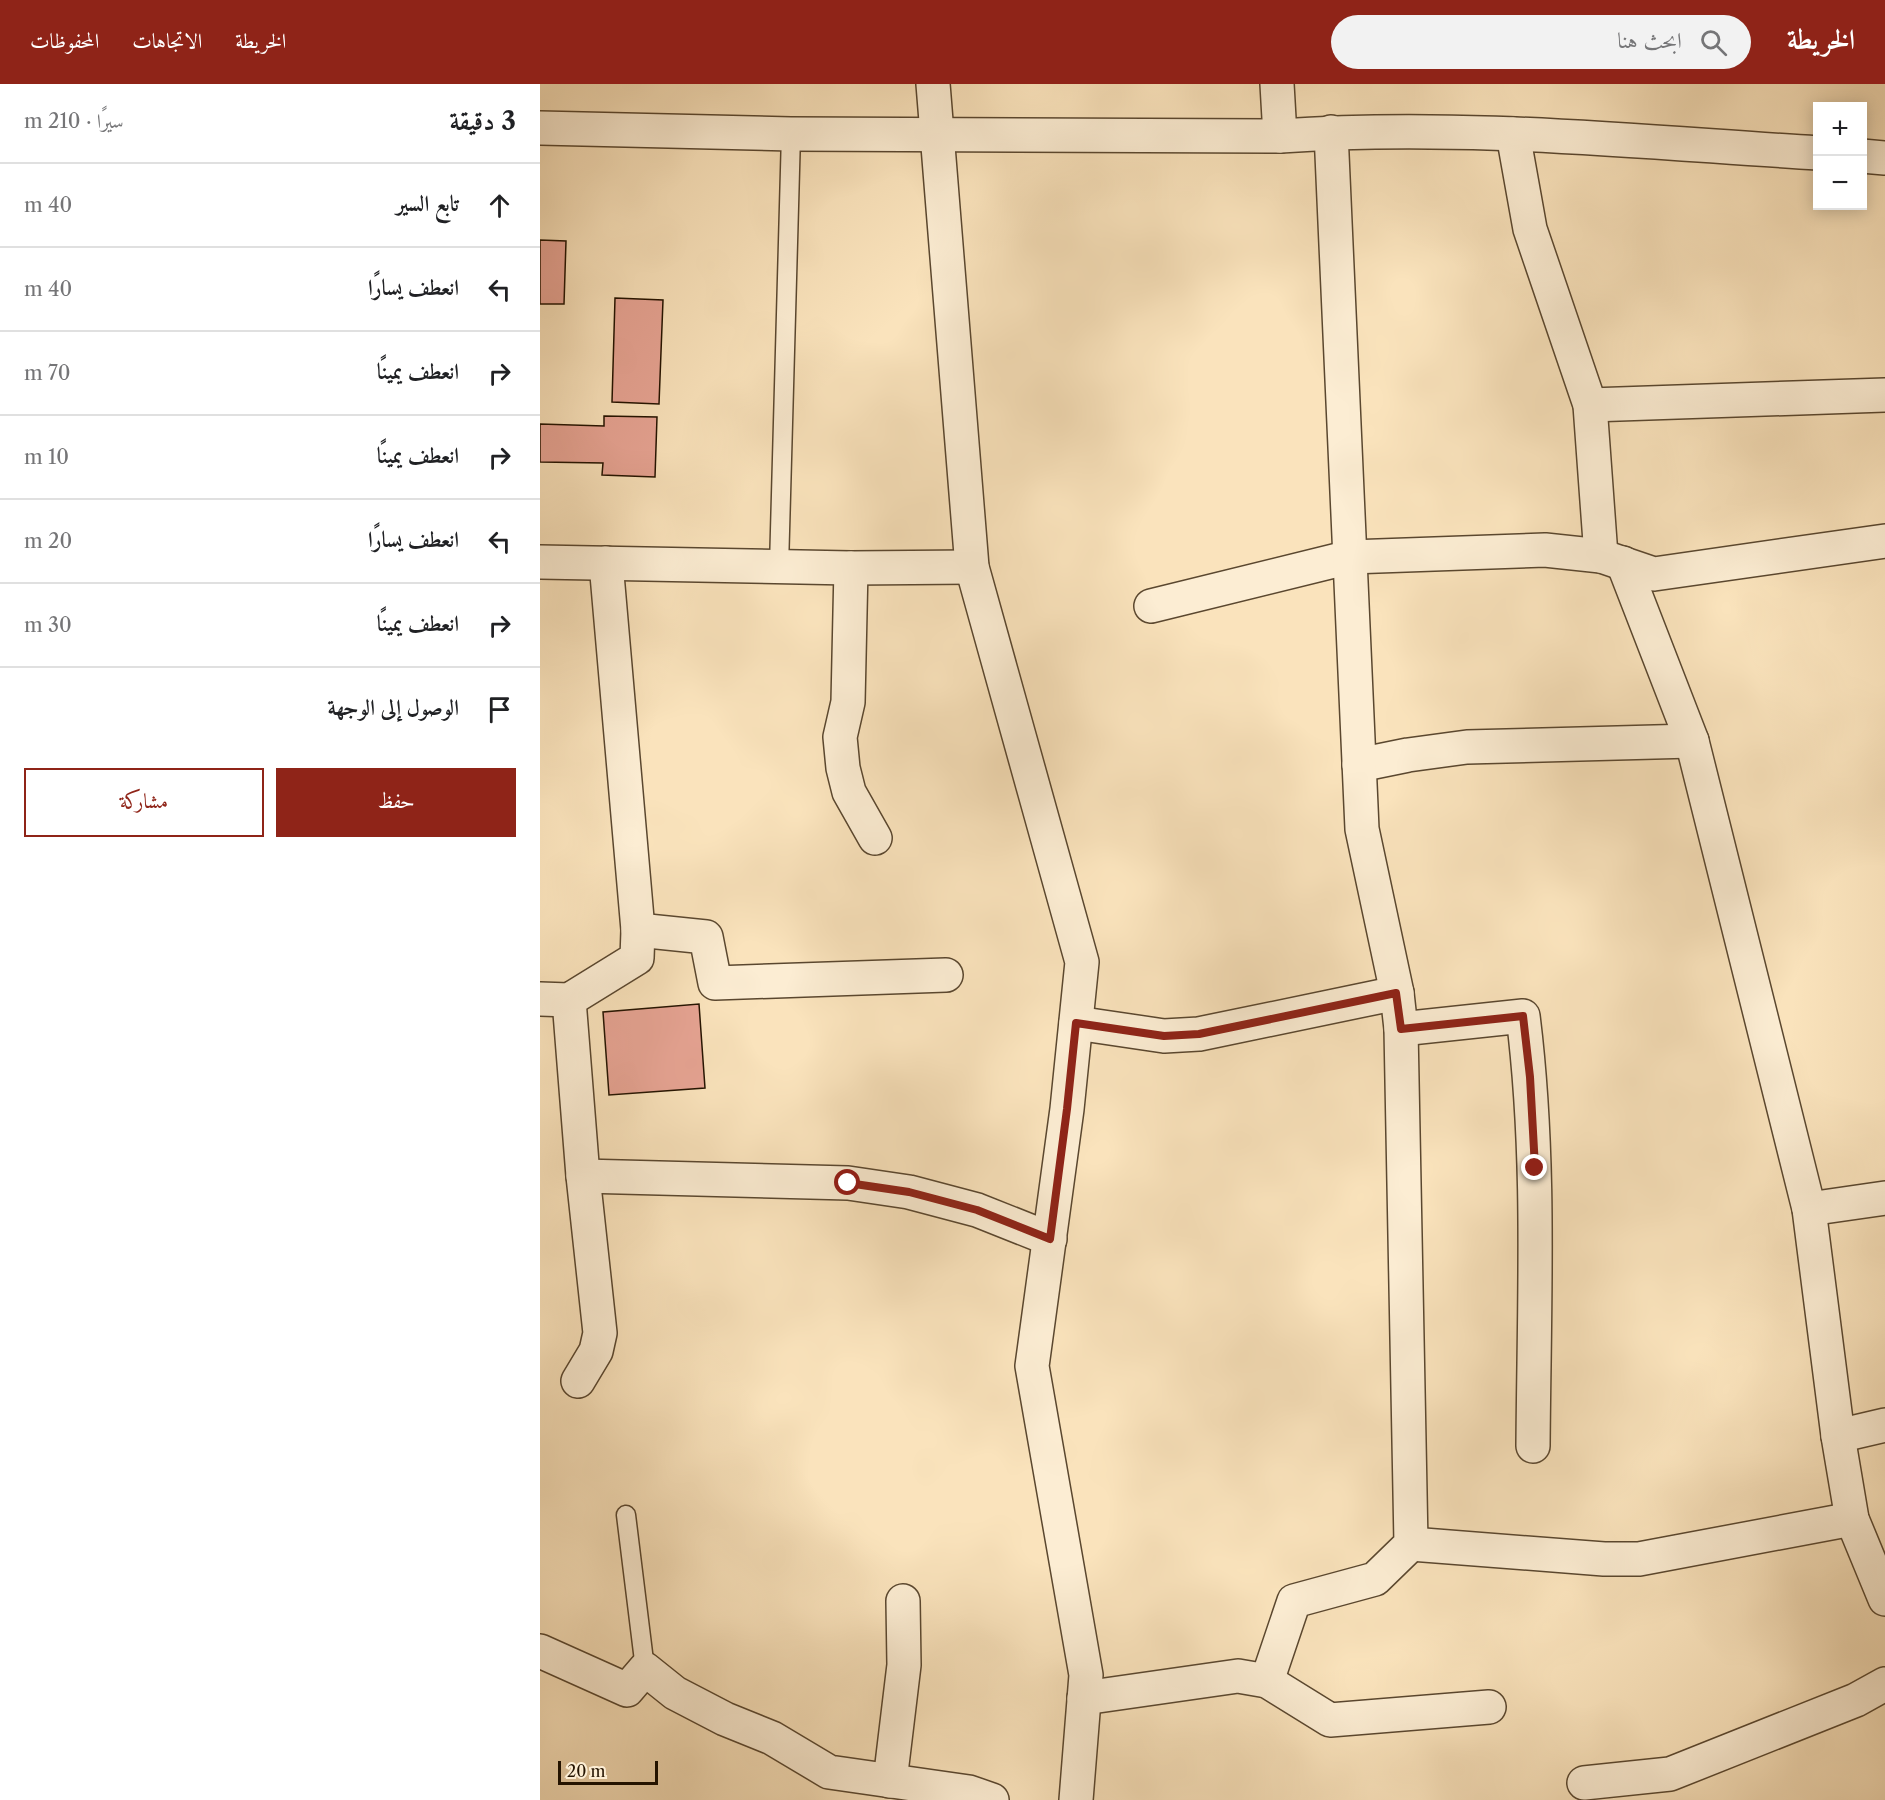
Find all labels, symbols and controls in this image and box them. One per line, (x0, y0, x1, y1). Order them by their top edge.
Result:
search box (1331, 15, 1751, 69)
text: الخريطة (1787, 22, 1855, 56)
icon: search (1697, 26, 1730, 59)
text: ابحث هنا (1617, 27, 1682, 54)
text: المحفوظات (30, 28, 99, 53)
text: الاتجاهات (132, 28, 202, 53)
text: الخريطة (235, 28, 286, 53)
map controls (1813, 102, 1867, 210)
button: + (1813, 102, 1867, 156)
text: 3 دقيقة (449, 105, 516, 137)
text: سيرًا · 210 m (24, 109, 124, 133)
button: − (1813, 156, 1867, 210)
icon: ahead (483, 189, 516, 222)
text: تابع السير (396, 190, 459, 217)
text: 40 m (24, 193, 72, 217)
icon: left (483, 273, 516, 306)
text: انعطف يسارًا (368, 274, 459, 301)
text: 40 m (24, 277, 72, 301)
icon: right (483, 357, 516, 390)
text: انعطف يمينًا (377, 358, 459, 385)
text: 70 m (24, 361, 71, 385)
icon: right (483, 441, 516, 474)
text: انعطف يمينًا (377, 442, 459, 469)
text: 10 m (24, 445, 69, 469)
icon: left (483, 525, 516, 558)
text: انعطف يسارًا (368, 526, 459, 553)
text: 20 m (24, 529, 72, 553)
icon: right (483, 609, 516, 642)
text: انعطف يمينًا (377, 610, 459, 637)
text: 30 m (24, 613, 72, 637)
icon: arrive (483, 693, 516, 726)
text: الوصول إلى الوجهة (327, 694, 459, 721)
button: مشاركة (24, 768, 264, 837)
button: حفظ (276, 768, 516, 837)
route end (1521, 1154, 1547, 1180)
route start (834, 1169, 860, 1195)
scale bar (558, 1758, 658, 1786)
text: 20 m (567, 1761, 606, 1781)

